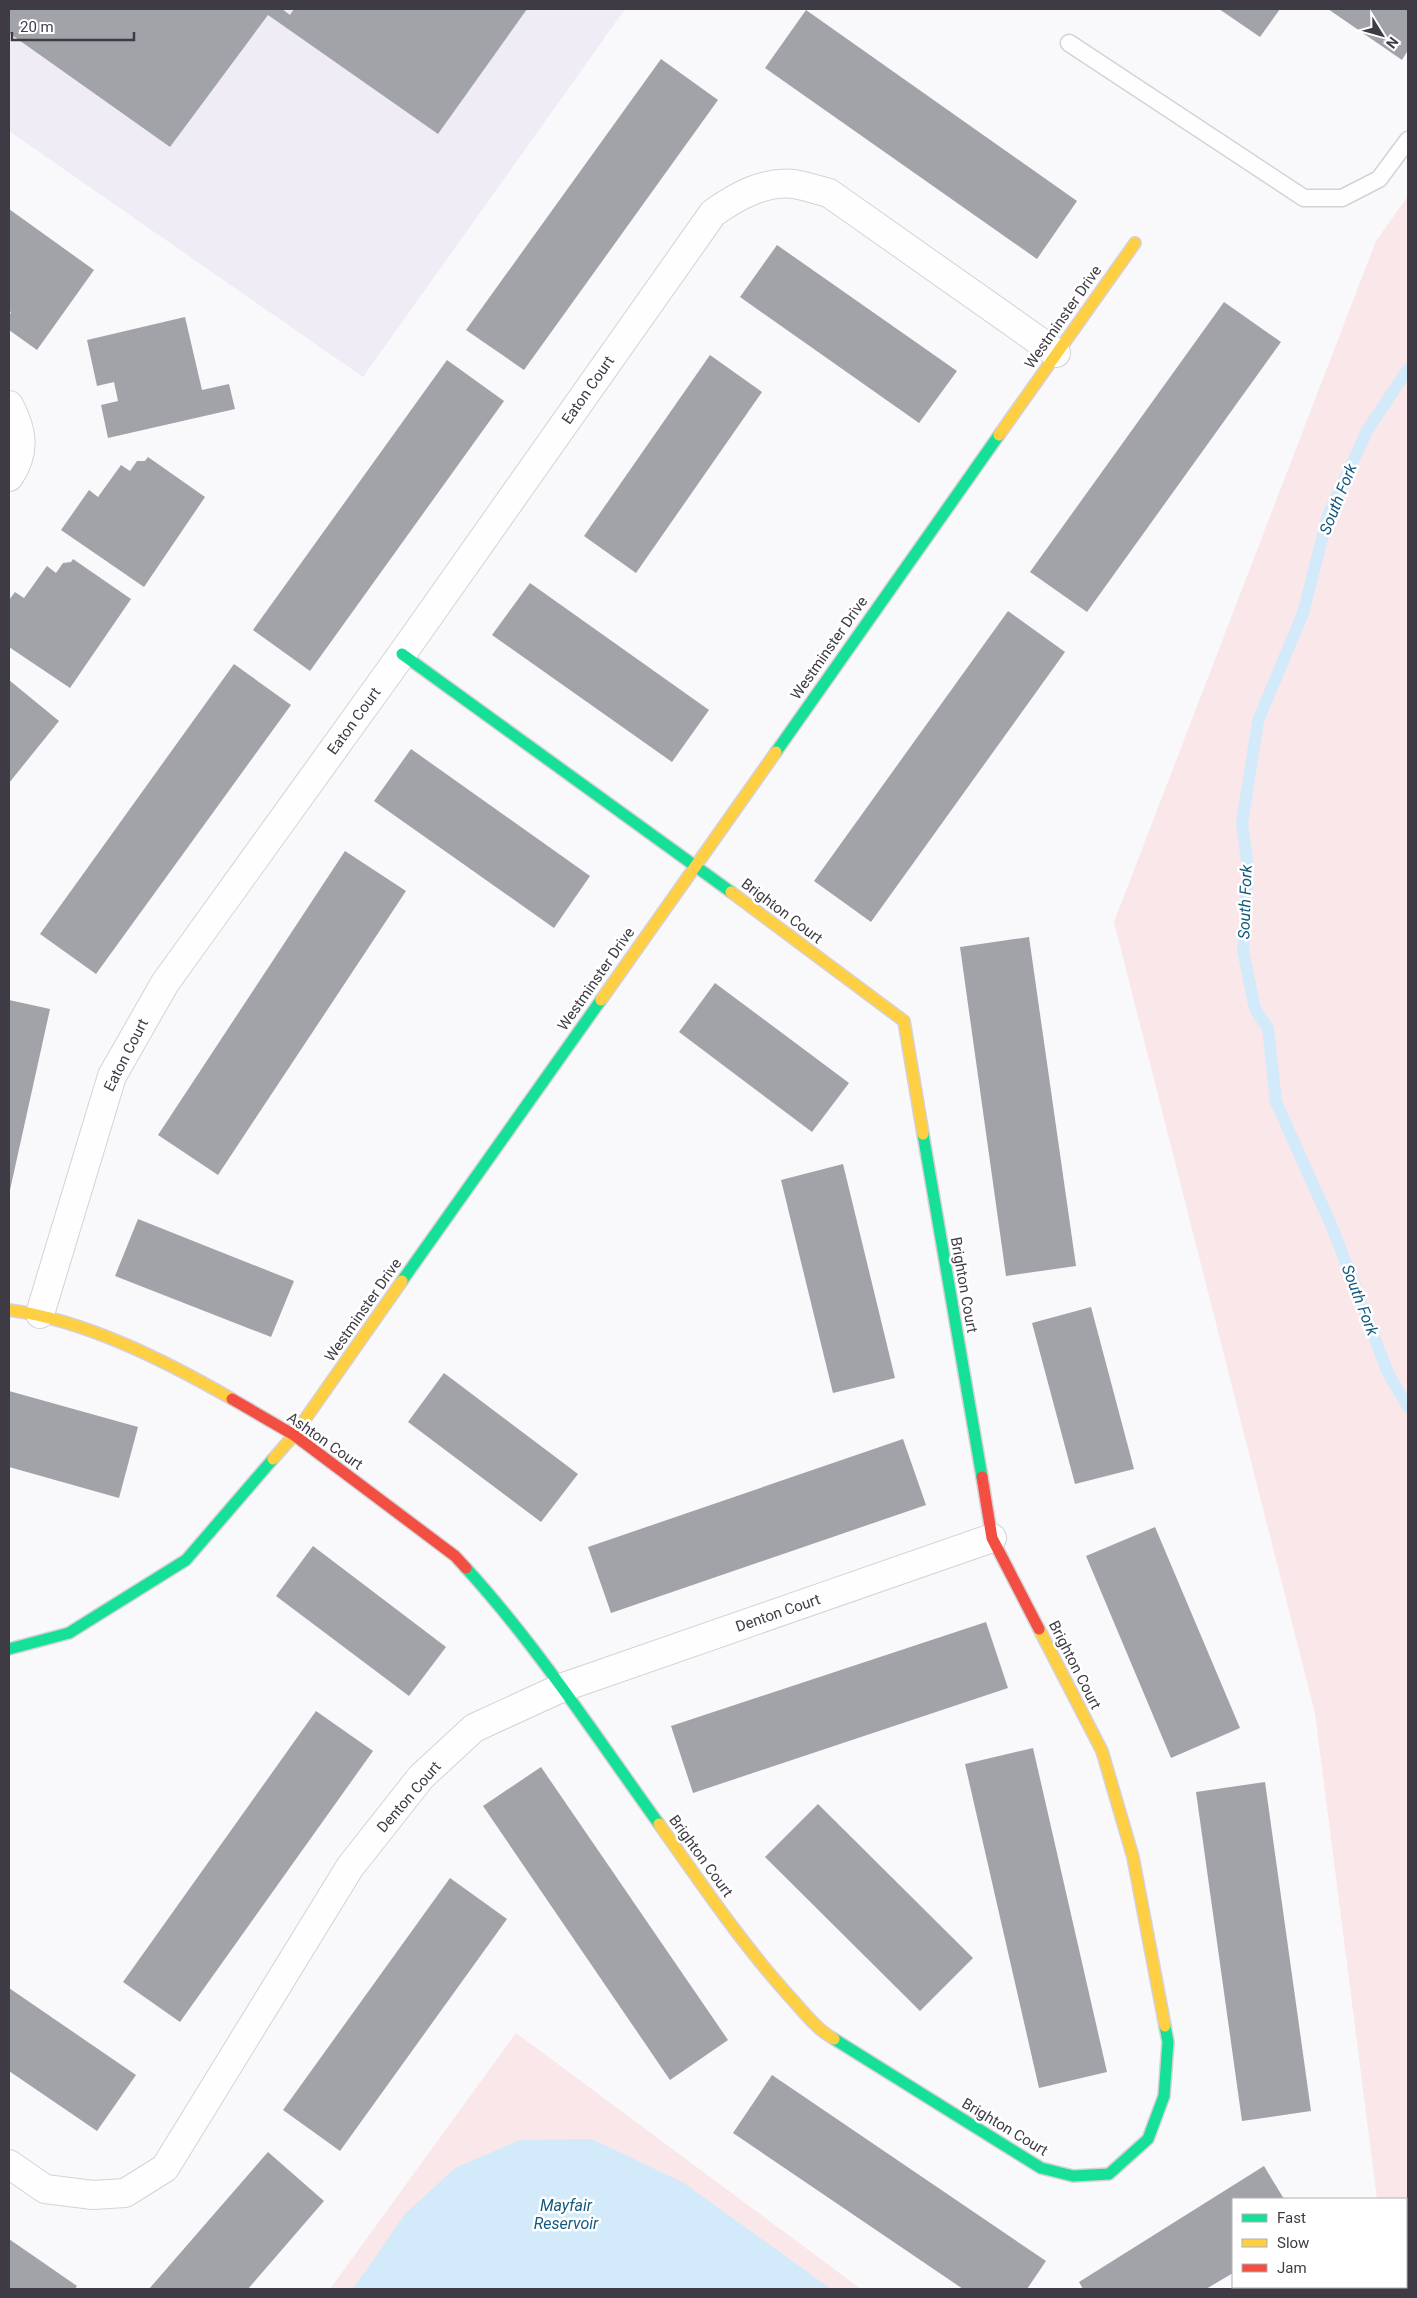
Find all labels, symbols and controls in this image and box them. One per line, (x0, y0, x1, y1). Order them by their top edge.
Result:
scale bar (12, 10, 135, 42)
north arrow (1357, 10, 1407, 60)
text: 20 m (20, 18, 54, 36)
text: N (1383, 34, 1402, 52)
street label: Westminster Drive (1021, 262, 1105, 372)
street label: Eaton Court (558, 352, 618, 427)
water label: South Fork (1315, 460, 1361, 537)
street label: Westminster Drive (787, 593, 871, 703)
street label: Eaton Court (324, 684, 385, 758)
water label: South Fork (1234, 863, 1256, 940)
street label: Brighton Court (738, 875, 826, 947)
street label: Westminster Drive (554, 924, 638, 1034)
street label: Eaton Court (100, 1016, 152, 1094)
street label: Brighton Court (947, 1236, 981, 1334)
street label: Westminster Drive (321, 1255, 405, 1365)
water label: South Fork (1338, 1262, 1383, 1339)
street label: Ashton Court (284, 1408, 366, 1474)
street label: Denton Court (733, 1590, 823, 1636)
street label: Brighton Court (1045, 1618, 1105, 1712)
street label: Denton Court (373, 1758, 445, 1836)
street label: Brighton Court (665, 1811, 737, 1901)
street label: Brighton Court (959, 2094, 1051, 2160)
water label: Mayfair Reservoir (534, 2196, 599, 2233)
legend (1232, 2198, 1407, 2288)
text: Fast (1277, 2209, 1306, 2227)
text: Slow (1277, 2234, 1309, 2252)
text: Jam (1277, 2259, 1307, 2277)

